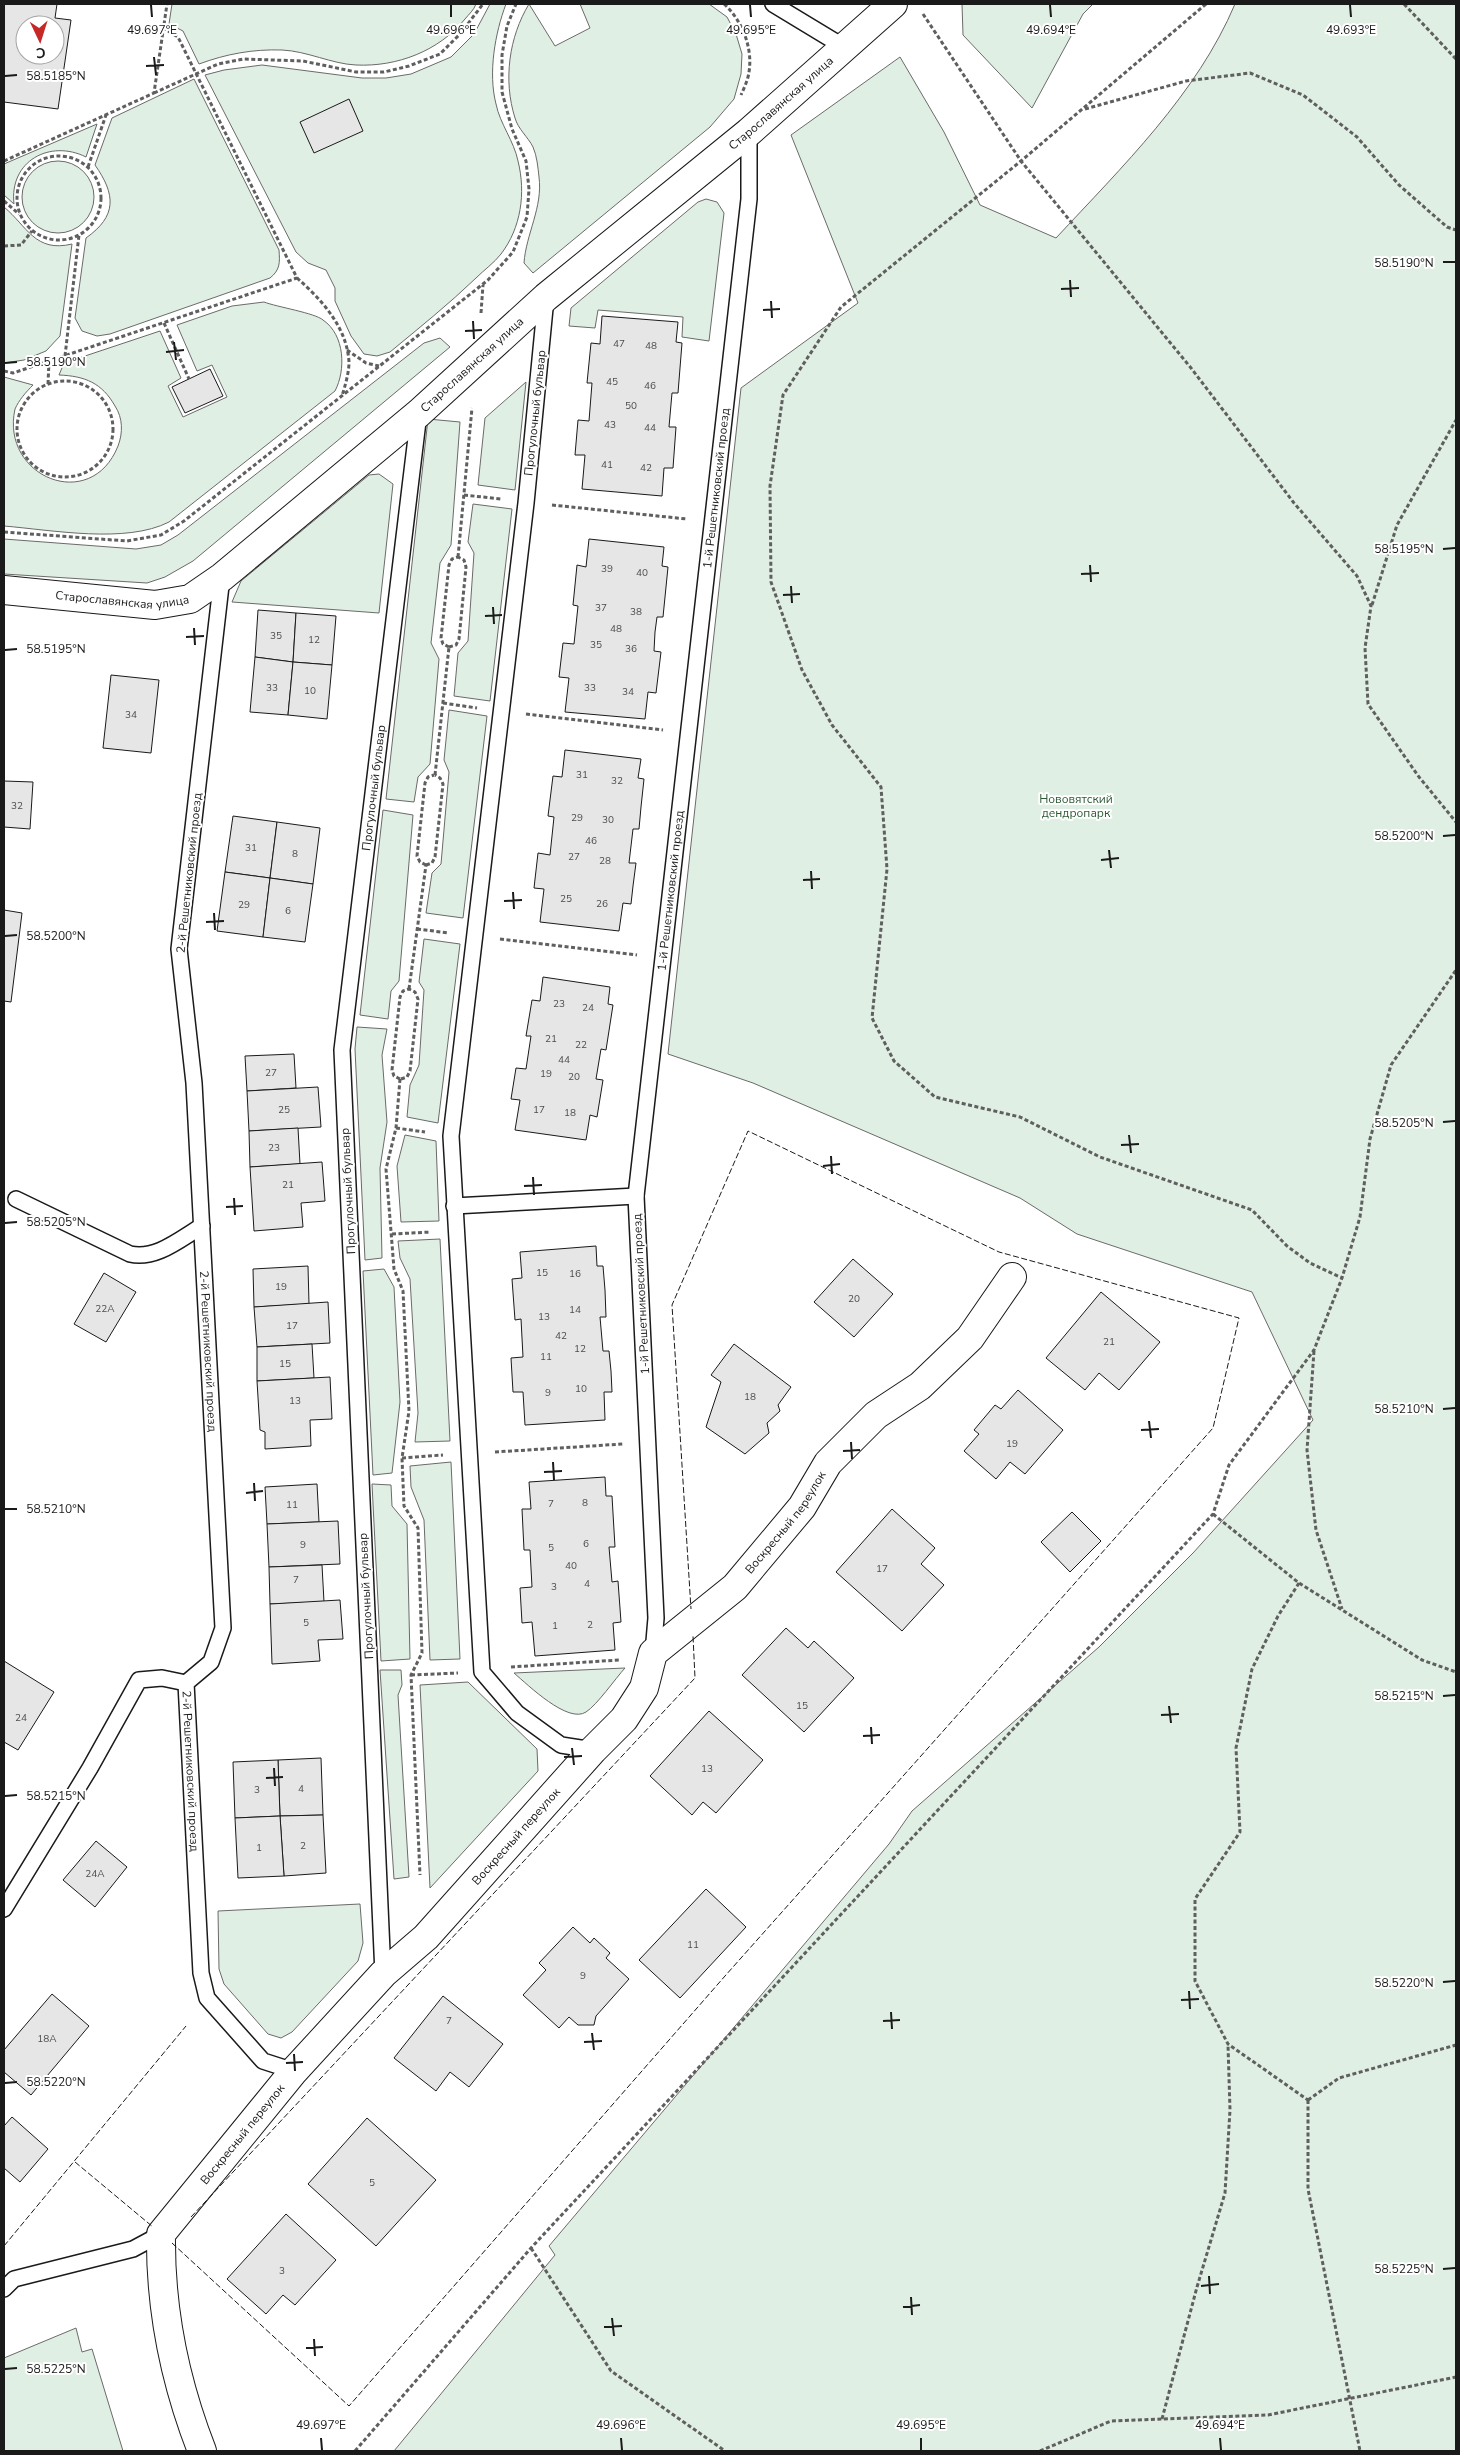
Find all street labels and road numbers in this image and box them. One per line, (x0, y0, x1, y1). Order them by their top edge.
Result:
street label: Старославянская улица (725, 53, 837, 154)
street label: Старославянская улица (417, 313, 527, 416)
street label: Прогулочный бульвар (520, 349, 550, 477)
street label: 1-й Решетниковский проезд (699, 407, 733, 569)
street label: Старославянская улица (55, 587, 190, 613)
street label: Прогулочный бульвар (358, 724, 389, 852)
street label: 2-й Решетниковский проезд (173, 792, 205, 954)
street label: 1-й Решетниковский проезд (654, 810, 688, 972)
street label: Прогулочный бульвар (337, 1127, 359, 1255)
street label: 1-й Решетниковский проезд (629, 1213, 653, 1375)
street label: 2-й Решетниковский проезд (196, 1270, 221, 1432)
street label: Воскресный переулок (741, 1468, 830, 1577)
street label: Прогулочный бульвар (355, 1532, 377, 1660)
street label: 2-й Решетниковский проезд (178, 1690, 203, 1852)
street label: Воскресный переулок (468, 1784, 564, 1888)
street label: Воскресный переулок (197, 2080, 289, 2188)

